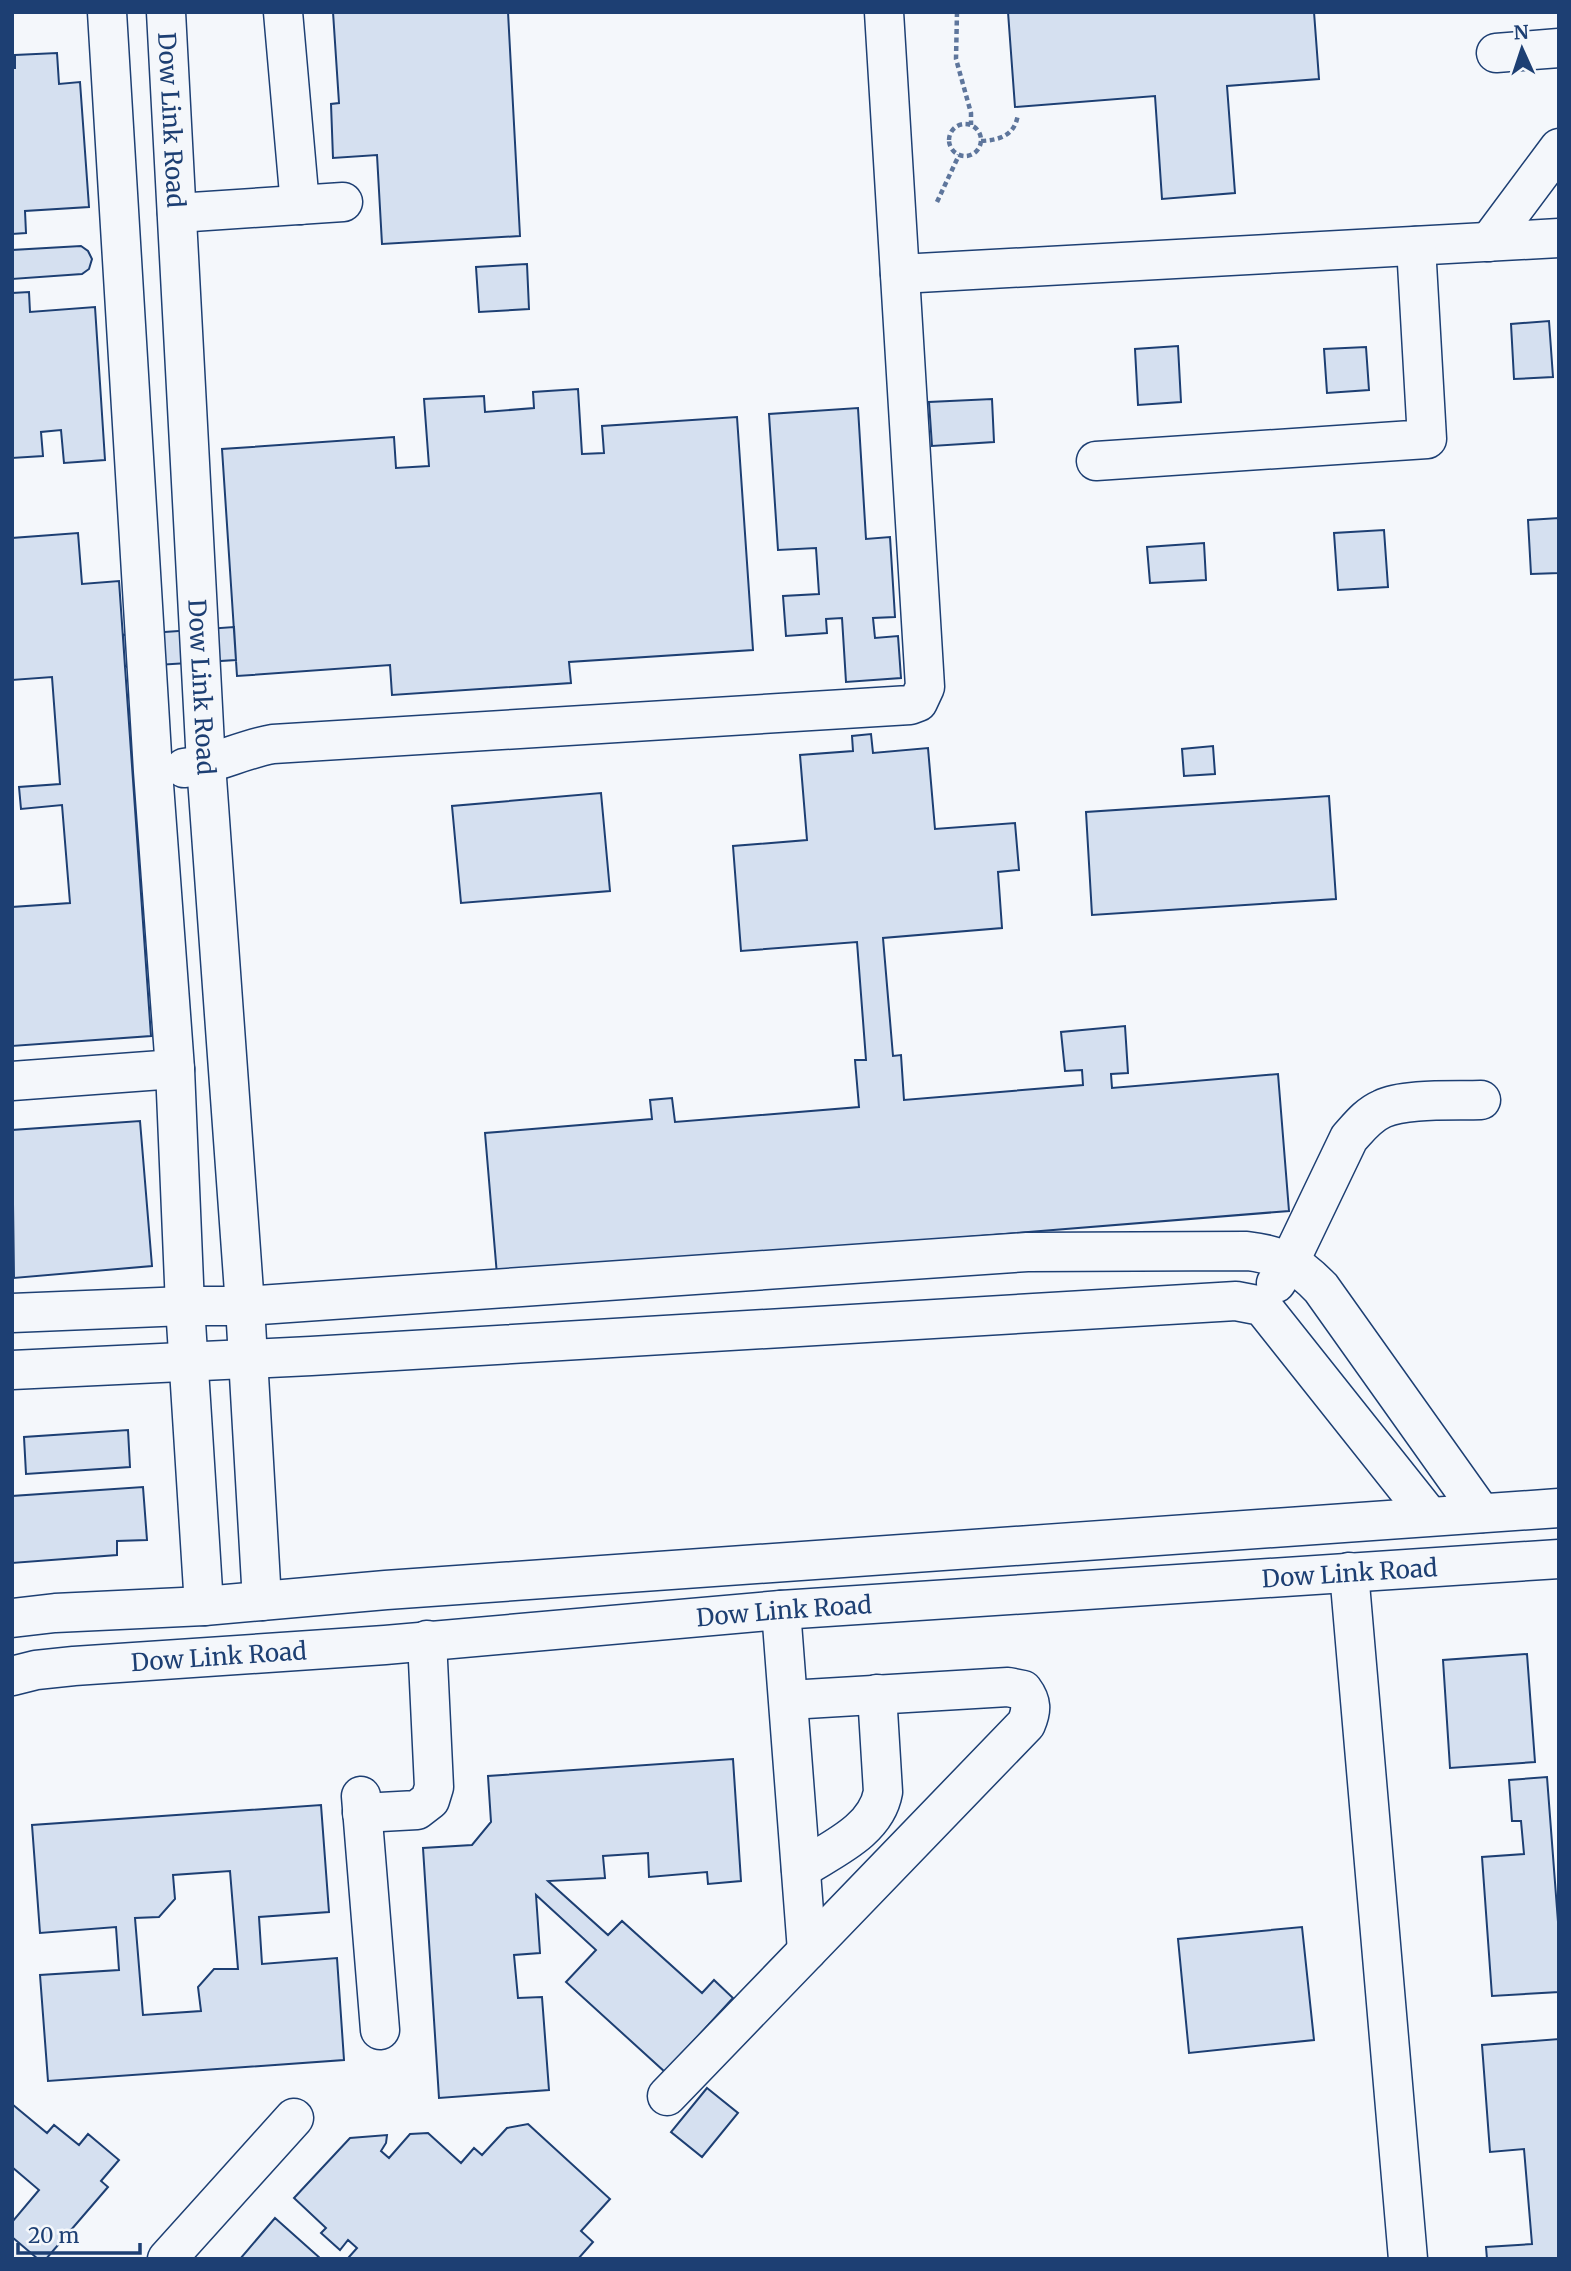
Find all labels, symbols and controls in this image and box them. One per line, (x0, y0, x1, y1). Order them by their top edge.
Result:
north arrow (1487, 14, 1557, 84)
text: N (1513, 20, 1529, 44)
street label: Dow Link Road (152, 31, 192, 209)
street label: Dow Link Road (182, 598, 222, 776)
street label: Dow Link Road (1261, 1552, 1438, 1594)
street label: Dow Link Road (695, 1589, 873, 1633)
street label: Dow Link Road (130, 1635, 308, 1678)
scale bar (18, 2212, 140, 2256)
text: 20 m (28, 2222, 80, 2249)

